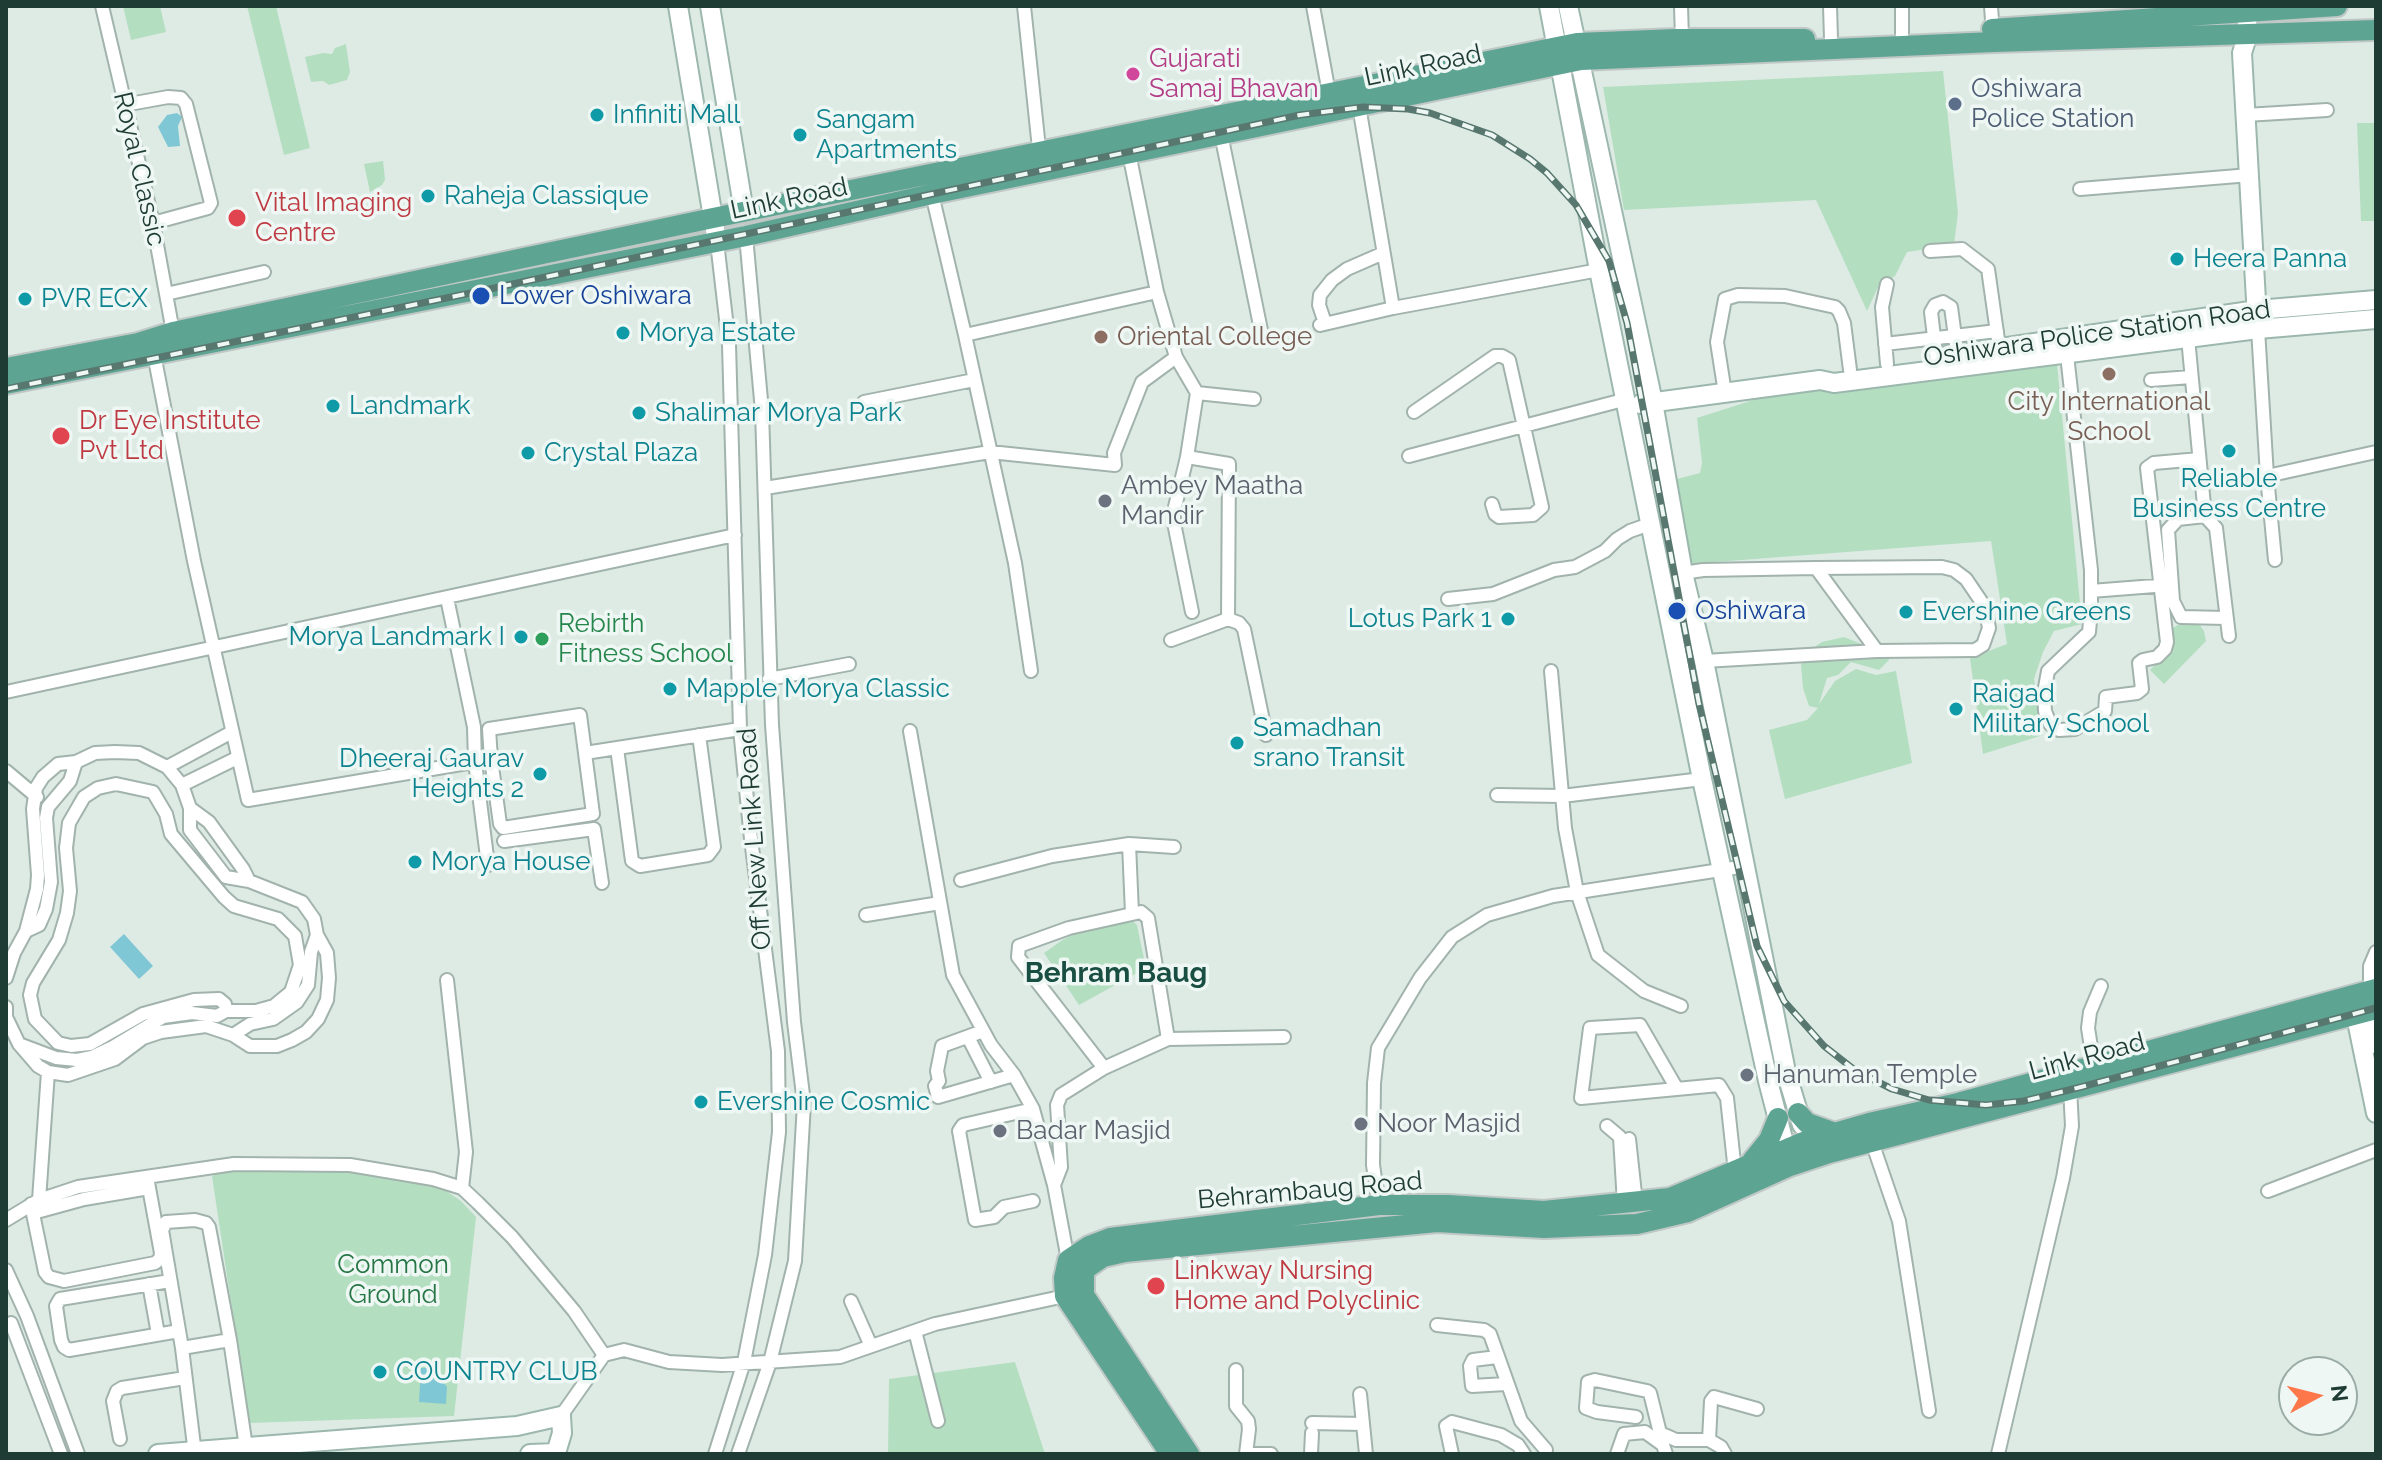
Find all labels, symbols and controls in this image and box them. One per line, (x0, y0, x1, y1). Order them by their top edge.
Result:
street label: Link Road (1362, 38, 1484, 94)
place label: Gujarati Samaj Bhavan (1149, 43, 1319, 104)
marker: Gujarati Samaj Bhavan (1124, 65, 1142, 83)
place label: Oshiwara Police Station (1971, 73, 2135, 134)
street label: Royal Classic (106, 89, 172, 249)
marker: Oshiwara Police Station (1946, 95, 1964, 113)
place label: Infiniti Mall (613, 99, 740, 131)
place label: Sangam Apartments (816, 104, 957, 166)
marker: Infiniti Mall (588, 106, 606, 124)
marker: Sangam Apartments (791, 126, 809, 144)
street label: Link Road (728, 171, 850, 227)
place label: Raheja Classique (444, 180, 649, 212)
place label: Vital Imaging Centre (255, 187, 412, 248)
marker: Raheja Classique (419, 187, 437, 205)
marker: Vital Imaging Centre (226, 207, 248, 229)
place label: Heera Panna (2193, 243, 2347, 275)
marker: Heera Panna (2168, 250, 2186, 268)
place label: Lower Oshiwara (499, 280, 692, 312)
place label: PVR ECX (41, 283, 148, 315)
marker: Lower Oshiwara (470, 285, 492, 307)
marker: PVR ECX (16, 290, 34, 308)
street label: Oshiwara Police Station Road (1921, 294, 2273, 374)
place label: Morya Estate (639, 317, 796, 349)
place label: Oriental College (1117, 321, 1312, 353)
marker: Morya Estate (614, 324, 632, 342)
marker: Oriental College (1092, 328, 1110, 346)
marker: City International School (2100, 365, 2118, 383)
place label: City International School (2008, 386, 2210, 448)
place label: Landmark (349, 390, 471, 422)
marker: Landmark (324, 397, 342, 415)
place label: Shalimar Morya Park (655, 397, 901, 429)
marker: Shalimar Morya Park (630, 404, 648, 422)
place label: Dr Eye Institute Pvt Ltd (79, 405, 261, 466)
marker: Dr Eye Institute Pvt Ltd (50, 425, 72, 447)
place label: Crystal Plaza (544, 437, 698, 469)
marker: Reliable Business Centre (2220, 442, 2238, 460)
marker: Crystal Plaza (519, 444, 537, 462)
place label: Reliable Business Centre (2132, 463, 2326, 524)
place label: Ambey Maatha Mandir (1121, 470, 1303, 532)
marker: Ambey Maatha Mandir (1096, 492, 1114, 510)
place label: Oshiwara (1695, 595, 1806, 627)
place label: Evershine Greens (1922, 596, 2131, 628)
marker: Oshiwara (1666, 600, 1688, 622)
place label: Lotus Park 1 (1348, 603, 1492, 635)
marker: Evershine Greens (1897, 603, 1915, 621)
place label: Rebirth Fitness School (558, 608, 733, 670)
marker: Lotus Park 1 (1499, 610, 1517, 628)
place label: Morya Landmark I (289, 621, 505, 653)
marker: Morya Landmark I (512, 628, 530, 646)
marker: Rebirth Fitness School (533, 630, 551, 648)
place label: Mapple Morya Classic (686, 673, 950, 705)
place label: Raigad Military School (1972, 678, 2149, 740)
marker: Mapple Morya Classic (661, 680, 679, 698)
marker: Raigad Military School (1947, 700, 1965, 718)
place label: Samadhan srano Transit (1253, 712, 1405, 774)
street label: Off New Link Road (732, 727, 778, 951)
marker: Samadhan srano Transit (1228, 734, 1246, 752)
place label: Dheeraj Gaurav Heights 2 (339, 743, 524, 804)
marker: Dheeraj Gaurav Heights 2 (531, 765, 549, 783)
place label: Morya House (431, 846, 590, 878)
marker: Morya House (406, 853, 424, 871)
district label: Behram Baug (1025, 957, 1207, 991)
street label: Link Road (2026, 1027, 2148, 1087)
place label: Hanuman Temple (1763, 1059, 1977, 1091)
marker: Hanuman Temple (1738, 1066, 1756, 1084)
place label: Evershine Cosmic (717, 1086, 930, 1118)
marker: Evershine Cosmic (692, 1093, 710, 1111)
place label: Noor Masjid (1377, 1108, 1521, 1140)
place label: Badar Masjid (1016, 1115, 1171, 1147)
marker: Noor Masjid (1352, 1115, 1370, 1133)
marker: Badar Masjid (991, 1122, 1009, 1140)
street label: Behrambaug Road (1196, 1166, 1424, 1216)
park label: Common Ground (337, 1249, 449, 1310)
place label: Linkway Nursing Home and Polyclinic (1174, 1255, 1420, 1316)
marker: Linkway Nursing Home and Polyclinic (1145, 1275, 1167, 1297)
place label: COUNTRY CLUB (396, 1356, 598, 1388)
north arrow (2278, 1356, 2358, 1436)
marker: COUNTRY CLUB (371, 1363, 389, 1381)
text: N (2326, 1383, 2354, 1403)

